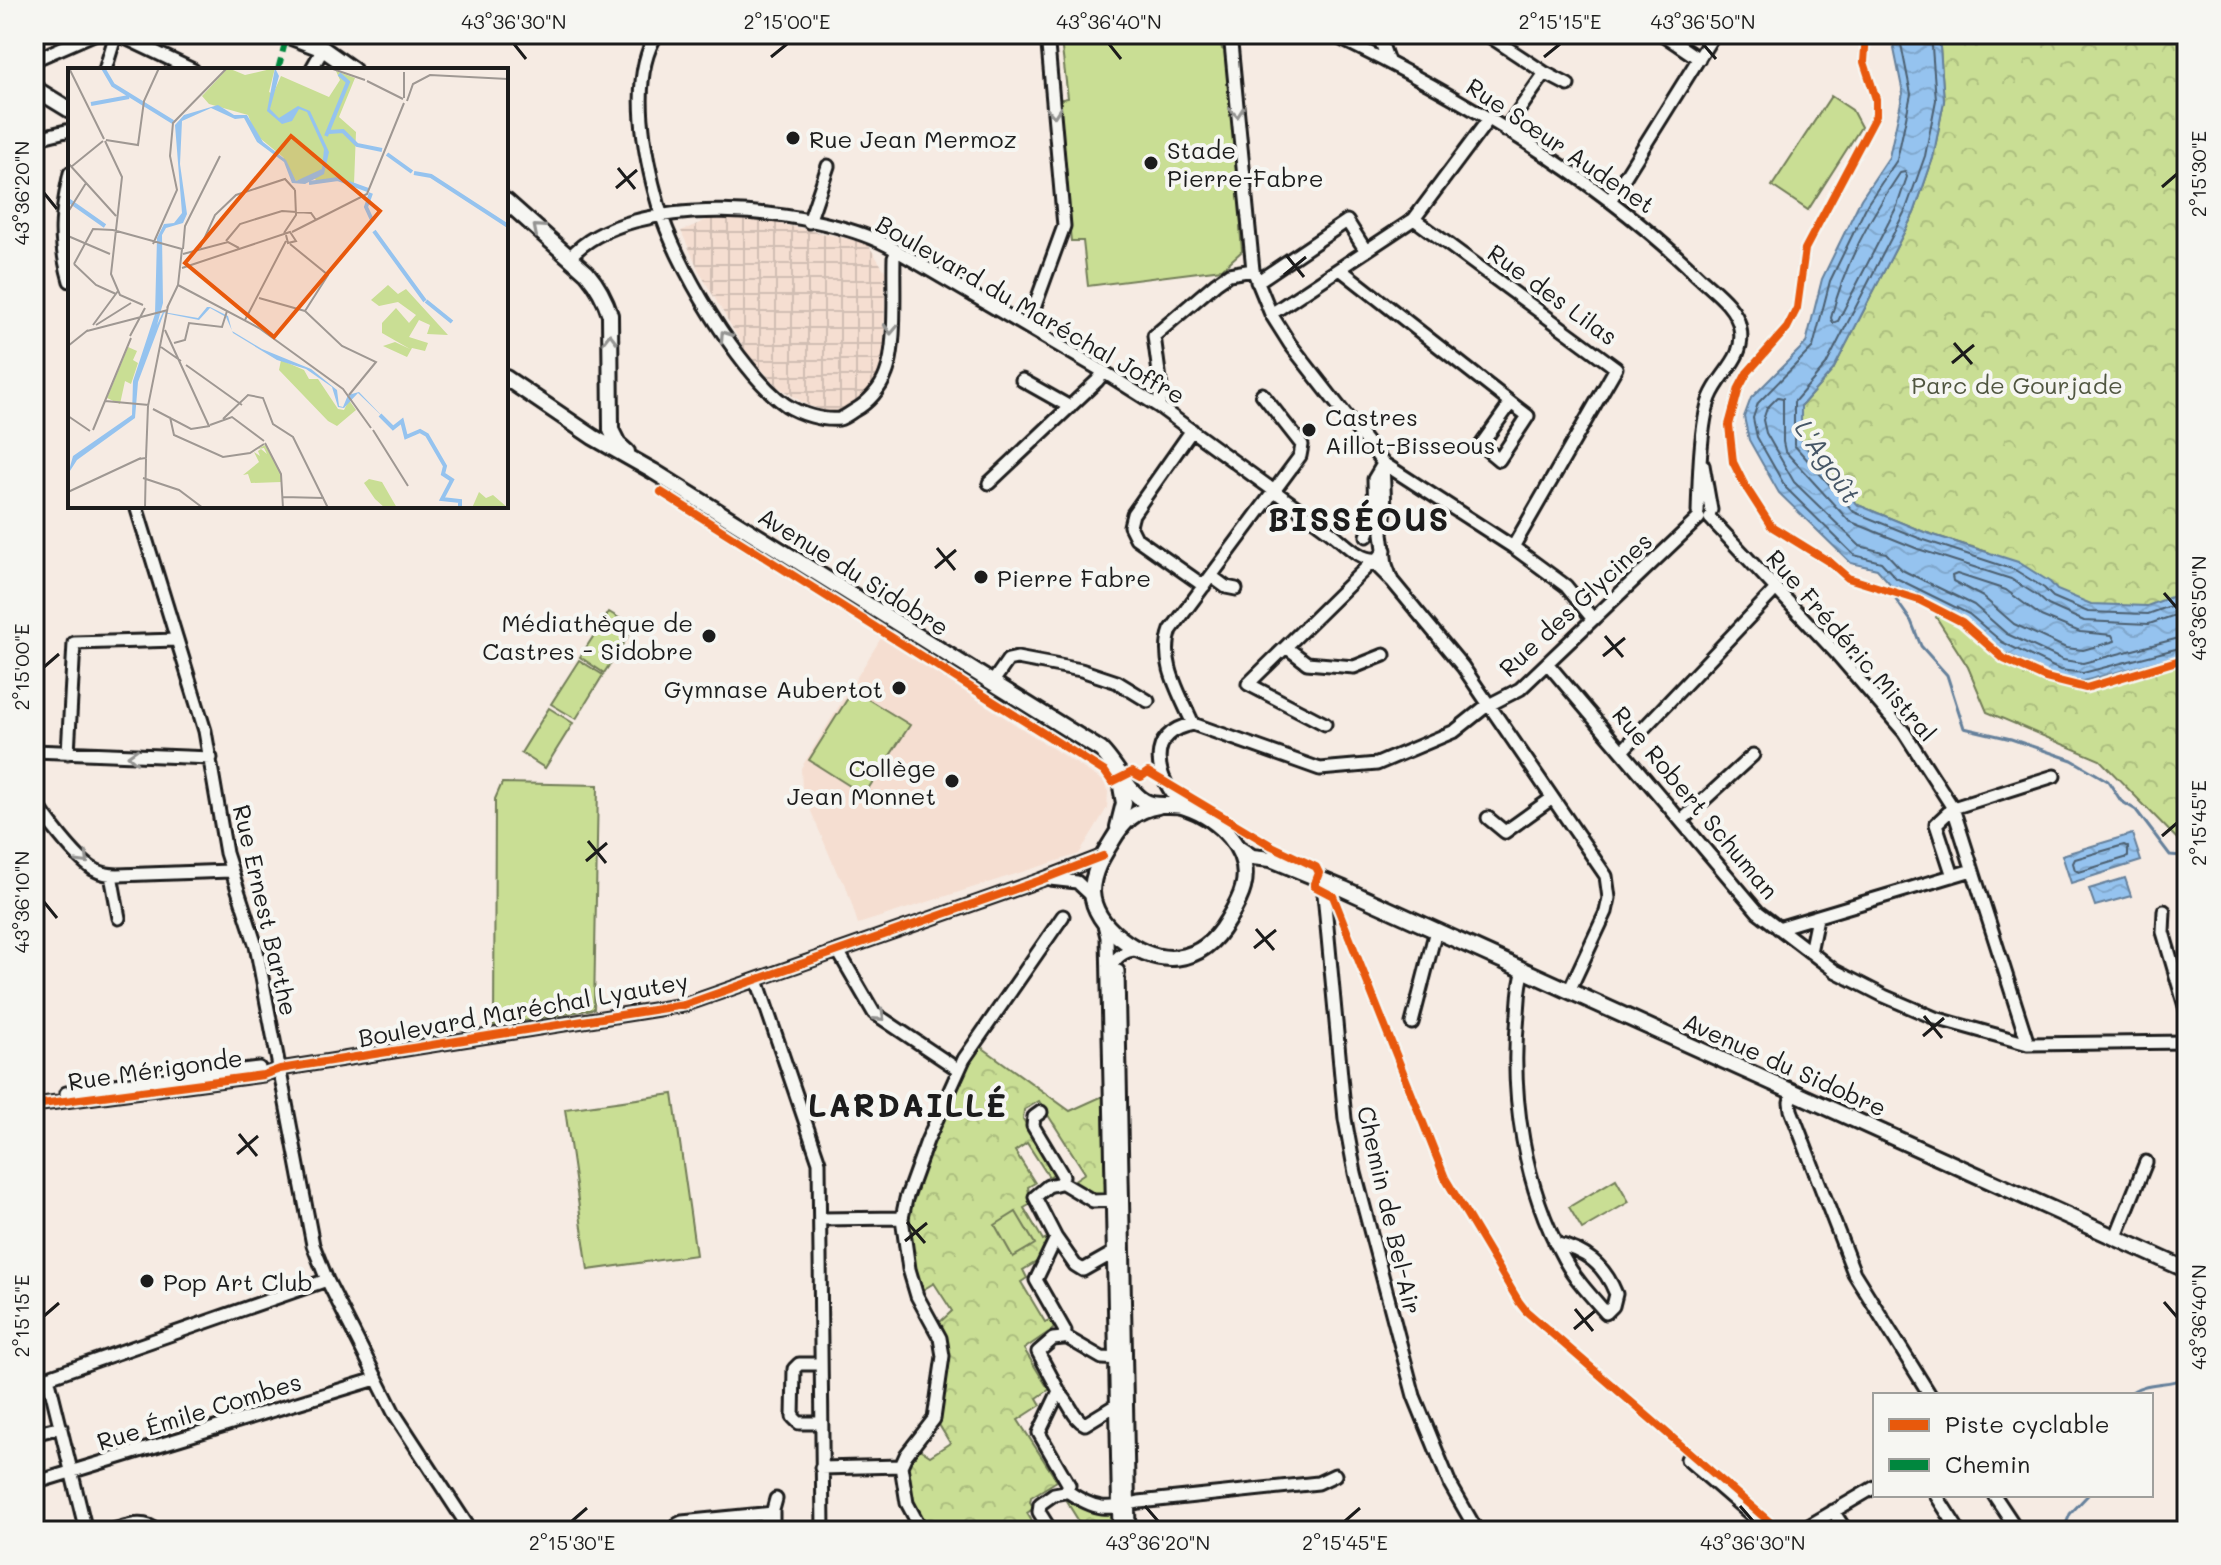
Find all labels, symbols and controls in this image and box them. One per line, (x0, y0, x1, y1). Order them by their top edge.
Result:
text: 43°36'30"N (461, 8, 567, 34)
text: 2°15'00"E (743, 8, 831, 34)
text: 43°36'40"N (1056, 8, 1162, 34)
text: 2°15'15"E (1519, 8, 1601, 34)
text: 43°36'50"N (1650, 8, 1756, 34)
inset map (68, 68, 508, 508)
street label: Rue Sœur Audenet (1461, 70, 1661, 220)
one-way arrow (1046, 106, 1063, 119)
one-way arrow (1229, 106, 1246, 119)
place label: Rue Jean Mermoz (809, 123, 1017, 154)
marker: Rue Jean Mermoz (784, 129, 802, 147)
text: 2°15'30"E (2185, 131, 2211, 217)
place label: Stade Pierre-Fabre (1167, 134, 1324, 193)
text: 43°36'20"N (8, 141, 34, 245)
marker: Stade Pierre-Fabre (1142, 154, 1160, 172)
street label: Boulevard du Maréchal Joffre (871, 208, 1191, 410)
one-way arrow (533, 224, 548, 239)
street label: Rue des Lilas (1482, 236, 1624, 352)
one-way arrow (883, 323, 900, 336)
one-way arrow (720, 330, 735, 345)
one-way arrow (601, 332, 619, 345)
park label: Parc de Gourjade (1911, 369, 2123, 400)
place label: Castres Aillot-Bisseous (1325, 401, 1495, 460)
water label: L'Agoût (1788, 413, 1868, 509)
marker: Castres Aillot-Bisseous (1300, 421, 1318, 439)
district label: BISSÉOUS (1268, 497, 1450, 539)
street label: Avenue du Sidobre (753, 500, 955, 642)
street label: Rue des Glycines (1492, 525, 1658, 683)
street label: Rue Frédéric Mistral (1760, 543, 1944, 747)
text: 43°36'50"N (2185, 555, 2211, 661)
place label: Pierre Fabre (997, 562, 1151, 593)
marker: Pierre Fabre (972, 568, 990, 586)
place label: Médiathèque de Castres - Sidobre (482, 607, 693, 666)
text: 2°15'00"E (8, 623, 34, 711)
marker: Médiathèque de Castres - Sidobre (700, 627, 718, 645)
place label: Gymnase Aubertot (664, 673, 883, 704)
marker: Gymnase Aubertot (890, 679, 908, 697)
street label: Rue Robert Schuman (1606, 699, 1786, 905)
one-way arrow (126, 747, 139, 764)
place label: Collège Jean Monnet (787, 752, 936, 811)
marker: Collège Jean Monnet (943, 772, 961, 790)
text: 2°15'45"E (2185, 780, 2211, 866)
street label: Rue Ernest Barthe (227, 801, 305, 1019)
one-way arrow (74, 850, 89, 864)
text: 43°36'10"N (8, 851, 34, 953)
street label: Boulevard Maréchal Lyautey (356, 965, 690, 1053)
street label: Avenue du Sidobre (1679, 1005, 1891, 1123)
one-way arrow (871, 1006, 886, 1021)
street label: Rue Mérigonde (66, 1041, 244, 1097)
district label: LARDAILLÉ (808, 1083, 1008, 1125)
street label: Chemin de Bel-Air (1351, 1103, 1429, 1317)
text: 43°36'40"N (2185, 1264, 2211, 1370)
place label: Pop Art Club (163, 1266, 313, 1297)
marker: Pop Art Club (138, 1272, 156, 1290)
text: 2°15'15"E (8, 1275, 34, 1357)
street label: Rue Émile Combes (93, 1365, 305, 1457)
legend (1873, 1393, 2153, 1497)
text: Piste cyclable (1945, 1408, 2110, 1439)
text: Chemin (1945, 1448, 2030, 1479)
text: 2°15'30"E (529, 1529, 615, 1555)
text: 43°36'20"N (1106, 1529, 1210, 1555)
text: 2°15'45"E (1302, 1529, 1388, 1555)
text: 43°36'30"N (1700, 1529, 1806, 1555)

